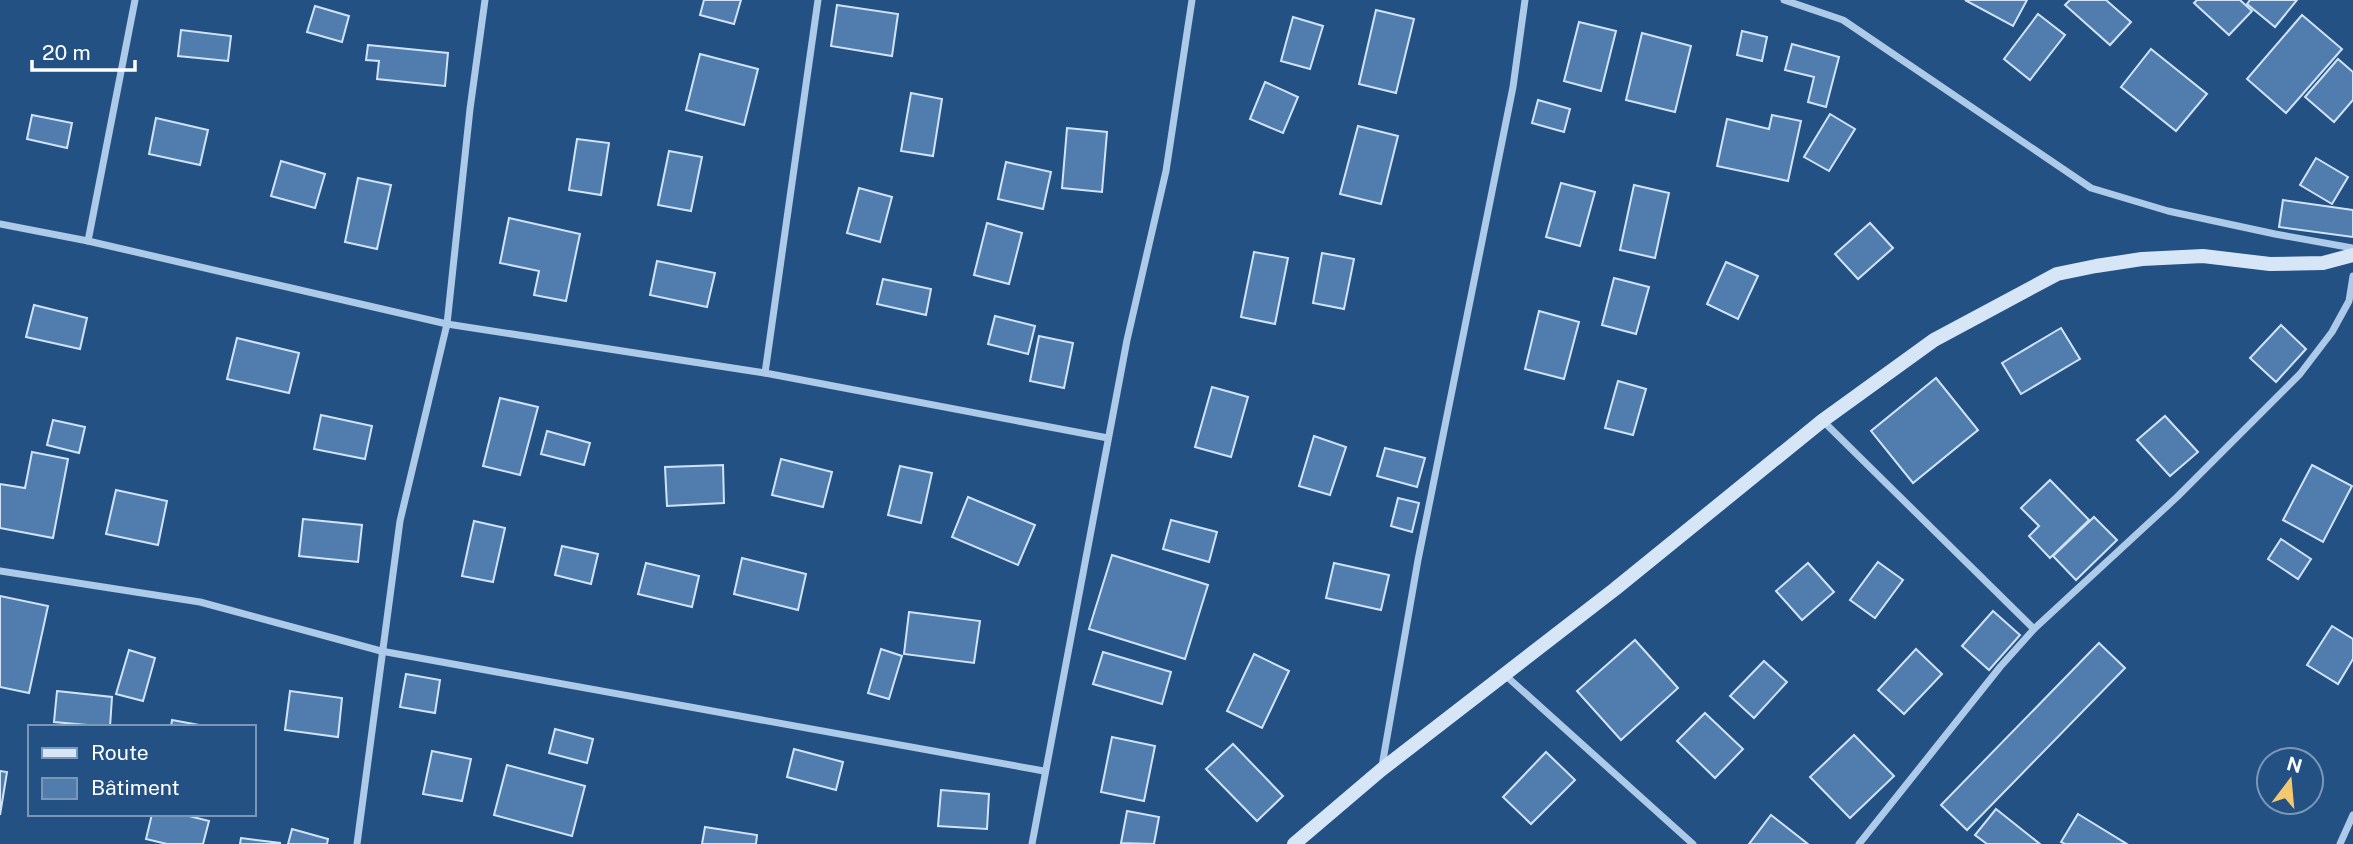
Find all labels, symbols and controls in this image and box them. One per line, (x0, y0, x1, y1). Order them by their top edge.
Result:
scale bar (32, 28, 135, 72)
text: 20 m (42, 40, 91, 65)
legend (28, 725, 256, 816)
text: Route (91, 740, 149, 765)
north arrow (2255, 746, 2325, 816)
text: N (2285, 752, 2305, 777)
text: Bâtiment (91, 775, 180, 800)

